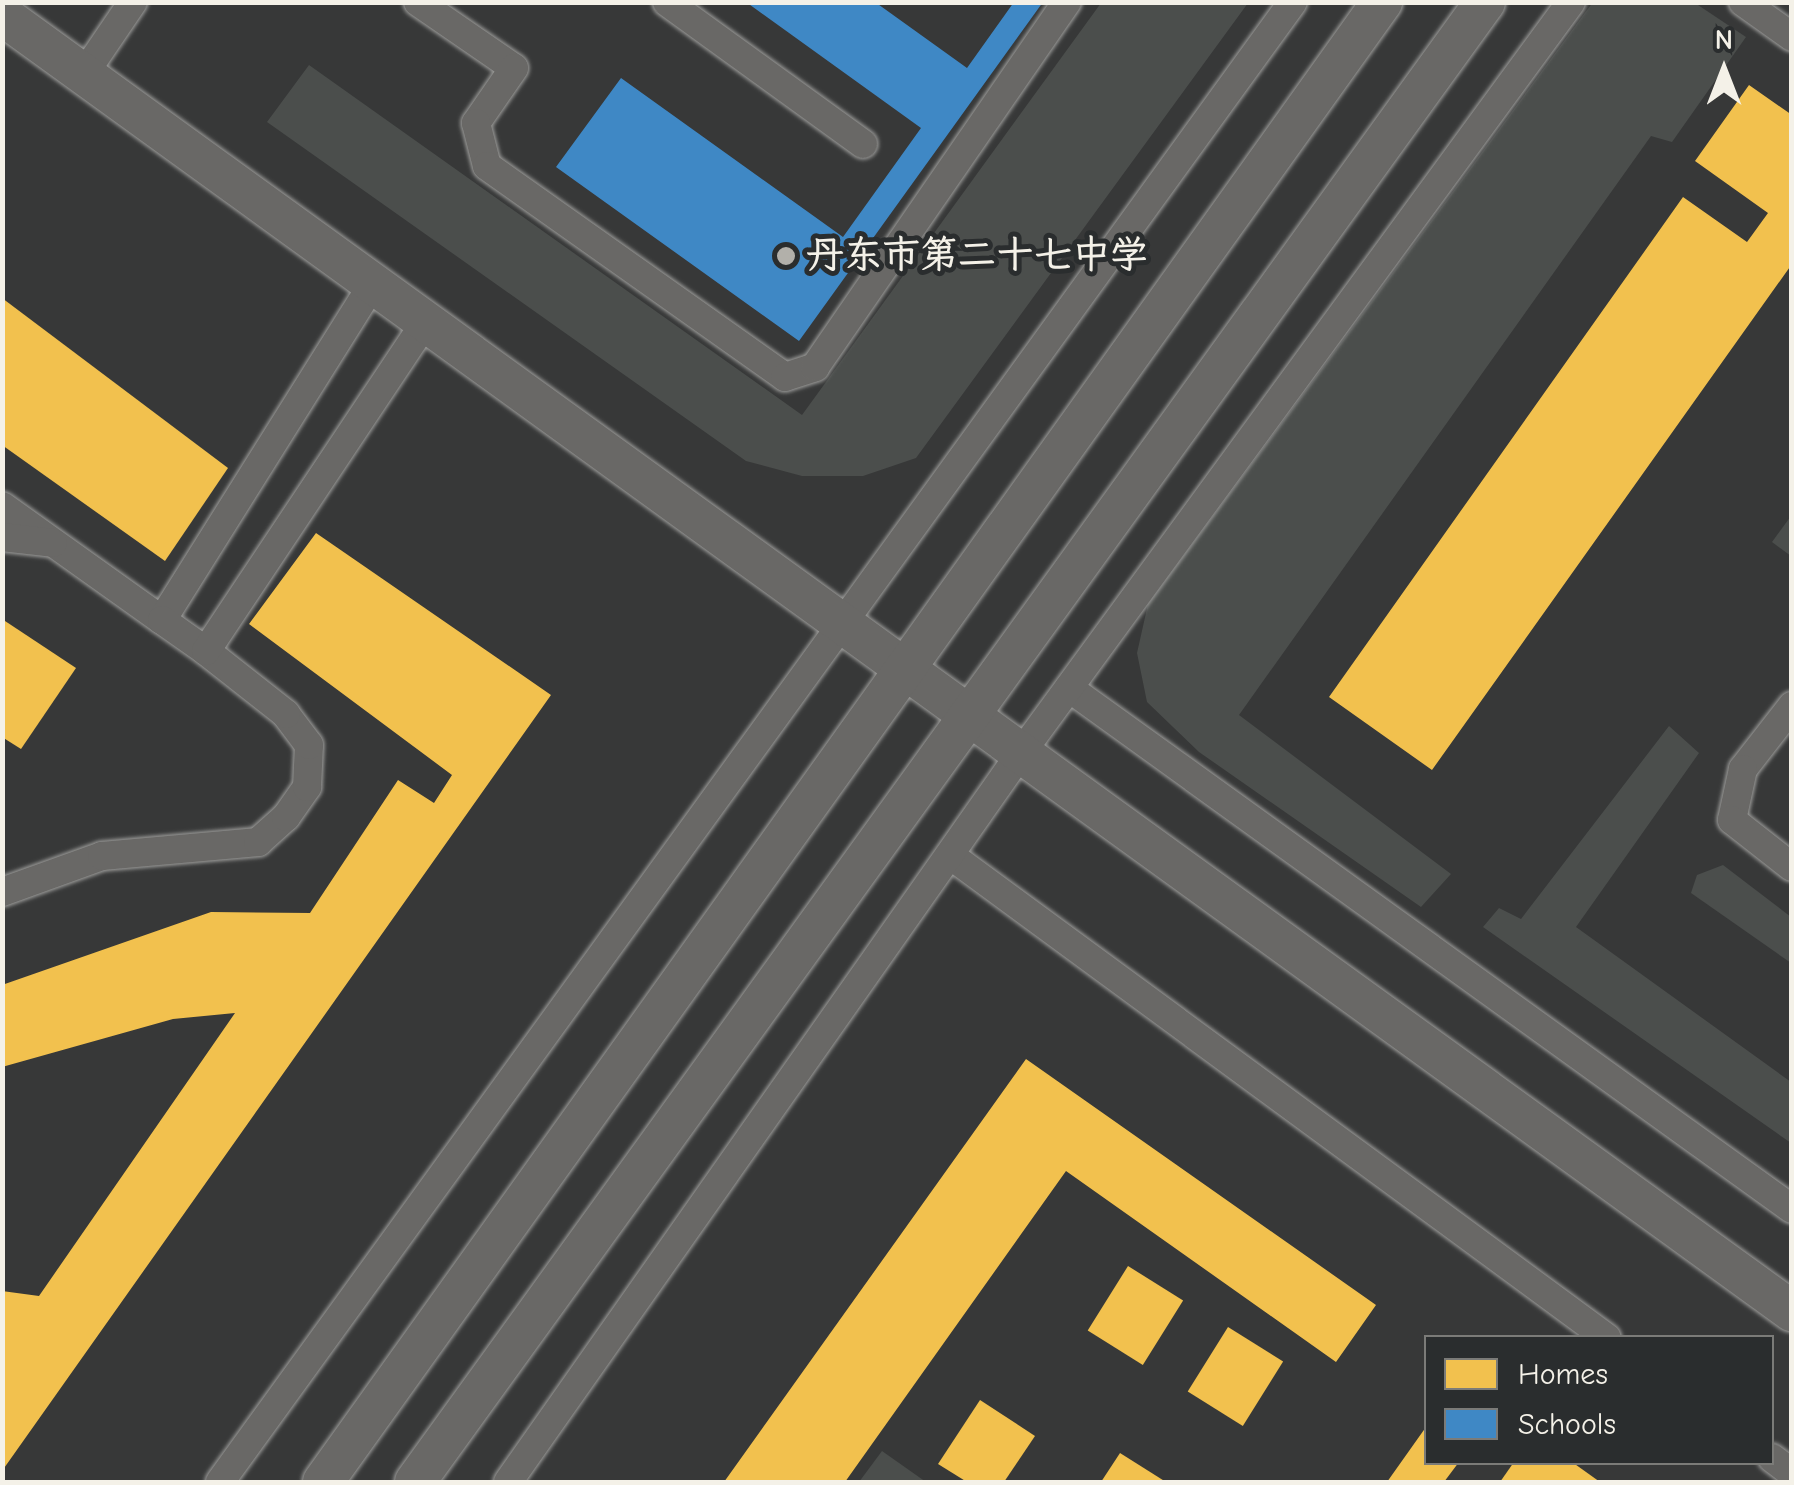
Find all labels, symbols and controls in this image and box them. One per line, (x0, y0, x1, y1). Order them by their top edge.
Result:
north arrow (1674, 20, 1774, 120)
text: N (1715, 24, 1733, 56)
place label: 丹东市第二十七中学 (806, 233, 1148, 279)
marker: 丹东市第二十七中学 (775, 245, 797, 267)
legend (1424, 1335, 1774, 1465)
text: Homes (1518, 1357, 1608, 1392)
text: Schools (1518, 1407, 1616, 1442)

